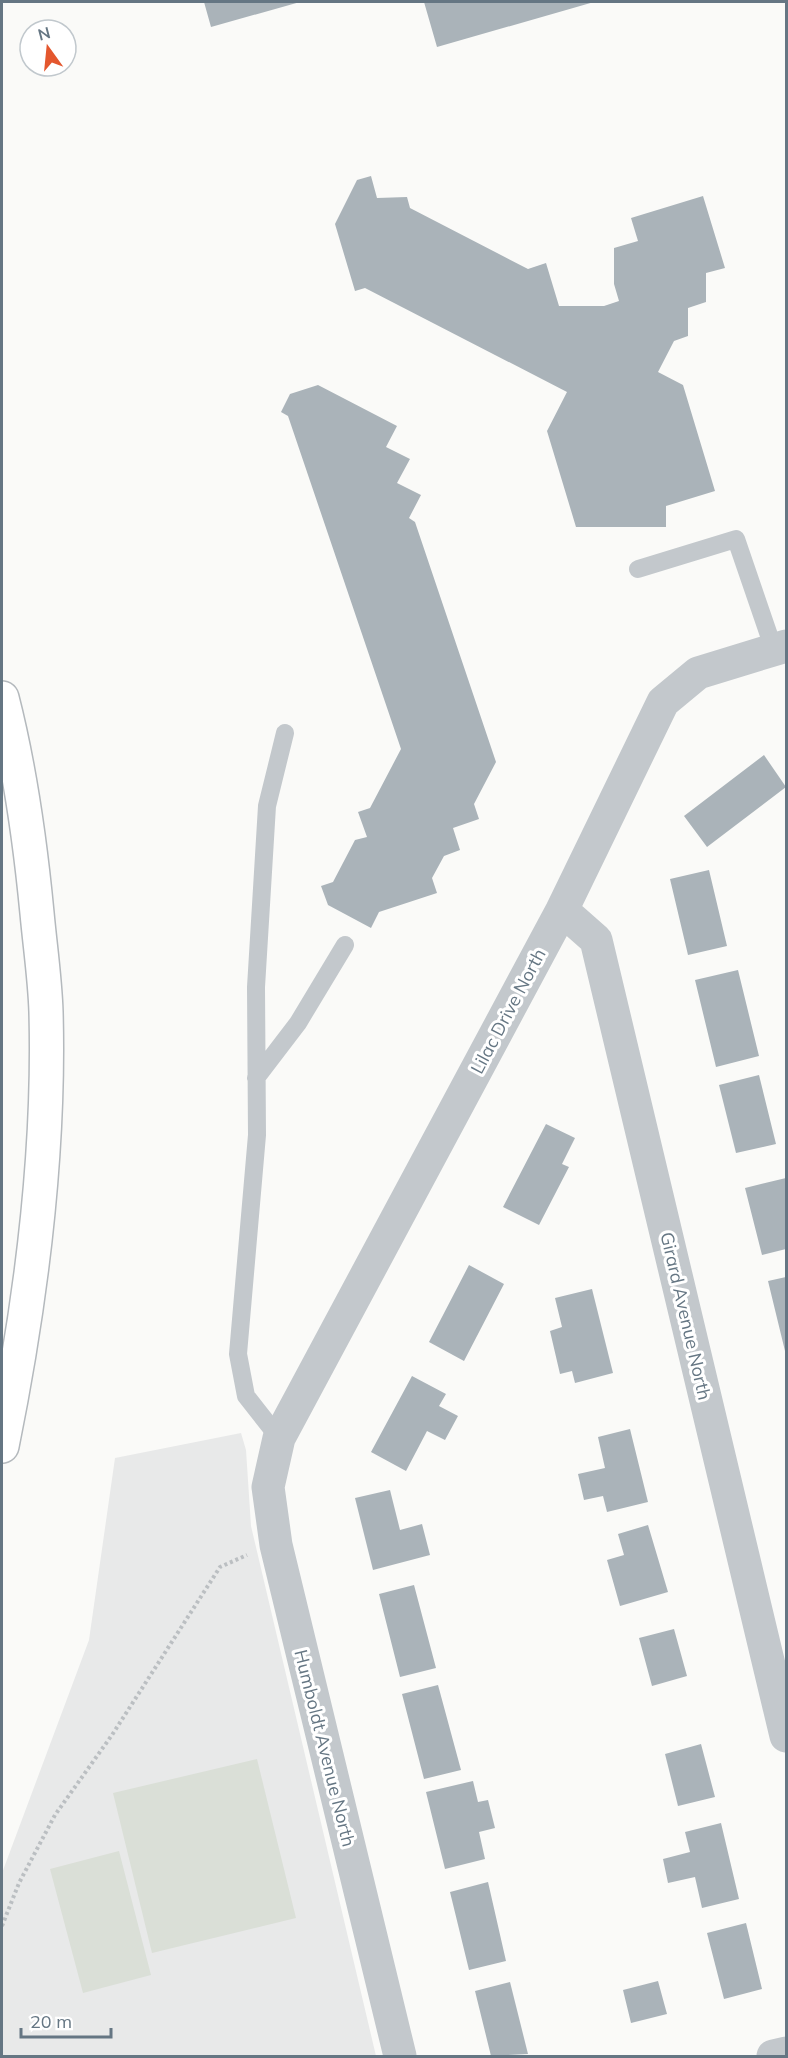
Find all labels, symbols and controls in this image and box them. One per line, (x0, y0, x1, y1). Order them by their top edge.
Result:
north arrow (18, 18, 78, 78)
text: N (36, 22, 53, 45)
street label: Lilac Drive North (465, 944, 551, 1078)
street label: Girard Avenue North (655, 1230, 717, 1402)
street label: Humboldt Avenue North (289, 1647, 361, 1849)
scale bar (21, 2001, 111, 2039)
text: 20 m (30, 2010, 72, 2033)

